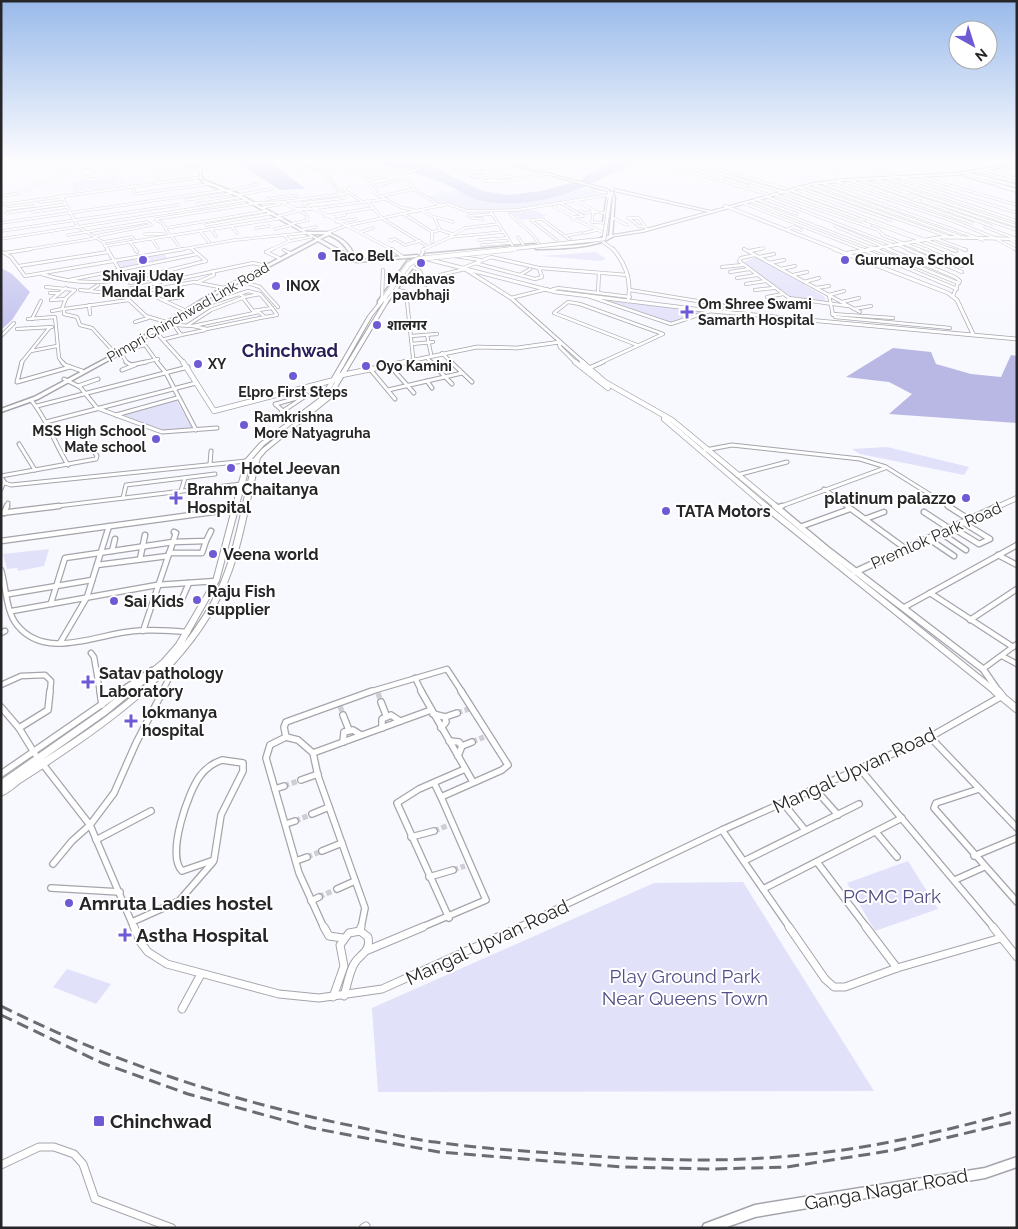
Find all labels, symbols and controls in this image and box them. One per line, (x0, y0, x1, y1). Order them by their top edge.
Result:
north arrow (948, 20, 998, 70)
text: N (972, 46, 990, 65)
place label: Taco Bell (332, 248, 395, 264)
marker: Taco Bell (316, 250, 328, 262)
place label: Gurumaya School (855, 252, 974, 268)
marker: Shivaji Uday Mandal Park (137, 254, 149, 266)
marker: Gurumaya School (839, 254, 851, 266)
marker: Madhavas pavbhaji (415, 257, 427, 269)
street label: Pimpri Chinchwad Link Road (104, 259, 272, 365)
place label: Shivaji Uday Mandal Park (102, 268, 185, 300)
place label: Madhavas pavbhaji (387, 271, 455, 303)
place label: INOX (286, 278, 321, 294)
marker: INOX (270, 280, 282, 292)
place label: Om Shree Swami Samarth Hospital (698, 296, 815, 328)
marker: Om Shree Swami Samarth Hospital (680, 305, 694, 319)
place label: शालगर (387, 317, 428, 333)
marker: शालगर (371, 319, 383, 331)
district label: Chinchwad (242, 340, 338, 361)
place label: XY (207, 356, 227, 372)
marker: XY (192, 358, 204, 370)
place label: Oyo Kamini (376, 358, 452, 374)
marker: Oyo Kamini (360, 360, 372, 372)
marker: Elpro First Steps (287, 370, 299, 382)
place label: Elpro First Steps (238, 384, 348, 400)
place label: Ramkrishna More Natyagruha (254, 409, 370, 441)
marker: Ramkrishna More Natyagruha (238, 419, 250, 431)
place label: MSS High School Mate school (32, 423, 147, 455)
marker: MSS High School Mate school (150, 433, 162, 445)
place label: Hotel Jeevan (241, 459, 340, 478)
marker: Hotel Jeevan (225, 462, 237, 474)
place label: Brahm Chaitanya Hospital (187, 480, 318, 517)
place label: platinum palazzo (824, 489, 956, 508)
marker: Brahm Chaitanya Hospital (169, 491, 183, 505)
marker: platinum palazzo (960, 492, 972, 504)
street label: Premlok Park Road (868, 498, 1004, 573)
place label: TATA Motors (676, 502, 771, 521)
marker: TATA Motors (660, 505, 672, 517)
place label: Veena world (223, 545, 319, 564)
marker: Veena world (207, 548, 219, 560)
place label: Raju Fish supplier (207, 582, 275, 619)
place label: Sai Kids (124, 592, 184, 611)
marker: Raju Fish supplier (191, 594, 203, 606)
marker: Sai Kids (108, 595, 120, 607)
place label: Satav pathology Laboratory (99, 664, 224, 701)
marker: Satav pathology Laboratory (81, 675, 95, 689)
place label: lokmanya hospital (142, 703, 217, 740)
marker: lokmanya hospital (124, 714, 138, 728)
street label: Mangal Upvan Road (769, 723, 939, 817)
park label: PCMC Park (843, 885, 941, 907)
place label: Amruta Ladies hostel (79, 892, 274, 914)
street label: Mangal Upvan Road (402, 895, 572, 989)
marker: Amruta Ladies hostel (63, 897, 75, 909)
place label: Astha Hospital (136, 924, 269, 946)
marker: Astha Hospital (118, 928, 132, 942)
park label: Play Ground Park Near Queens Town (602, 965, 768, 1009)
place label: Chinchwad (110, 1110, 212, 1132)
marker: Chinchwad (92, 1114, 106, 1128)
street label: Ganga Nagar Road (803, 1164, 969, 1214)

